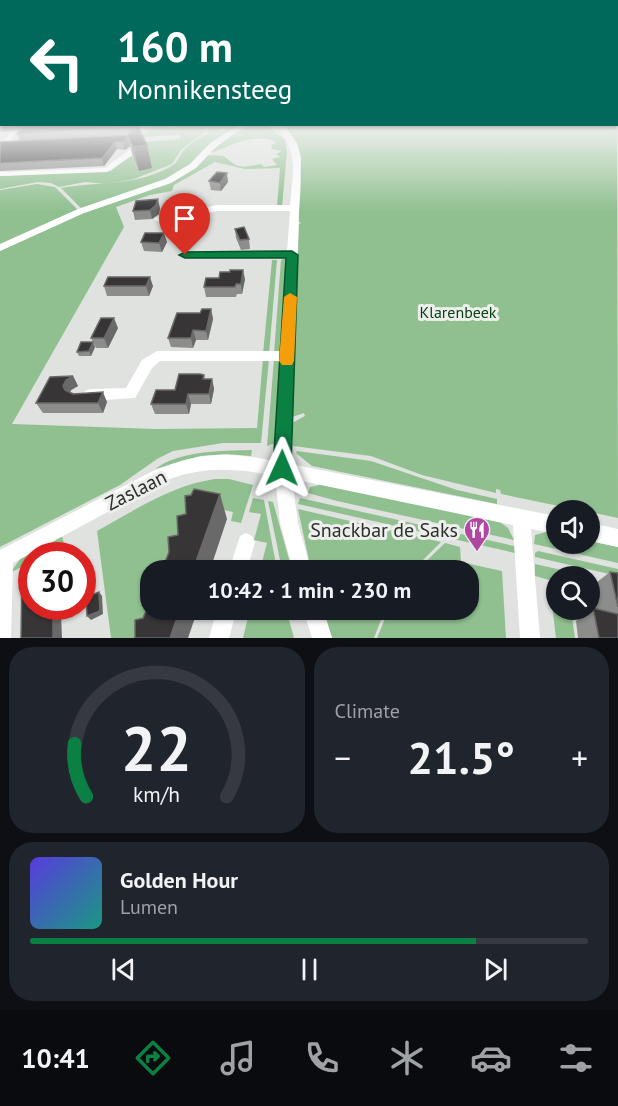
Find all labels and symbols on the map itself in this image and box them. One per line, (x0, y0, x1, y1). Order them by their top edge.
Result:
pin (159, 193, 210, 255)
park label: Klarenbeek (419, 302, 497, 322)
position arrow (250, 436, 314, 500)
street label: Zaslaan (101, 464, 171, 516)
restaurant icon: Snackbar de Saks (462, 515, 492, 553)
place label: Snackbar de Saks (310, 517, 458, 543)
speed limit sign: 30 (18, 542, 96, 620)

